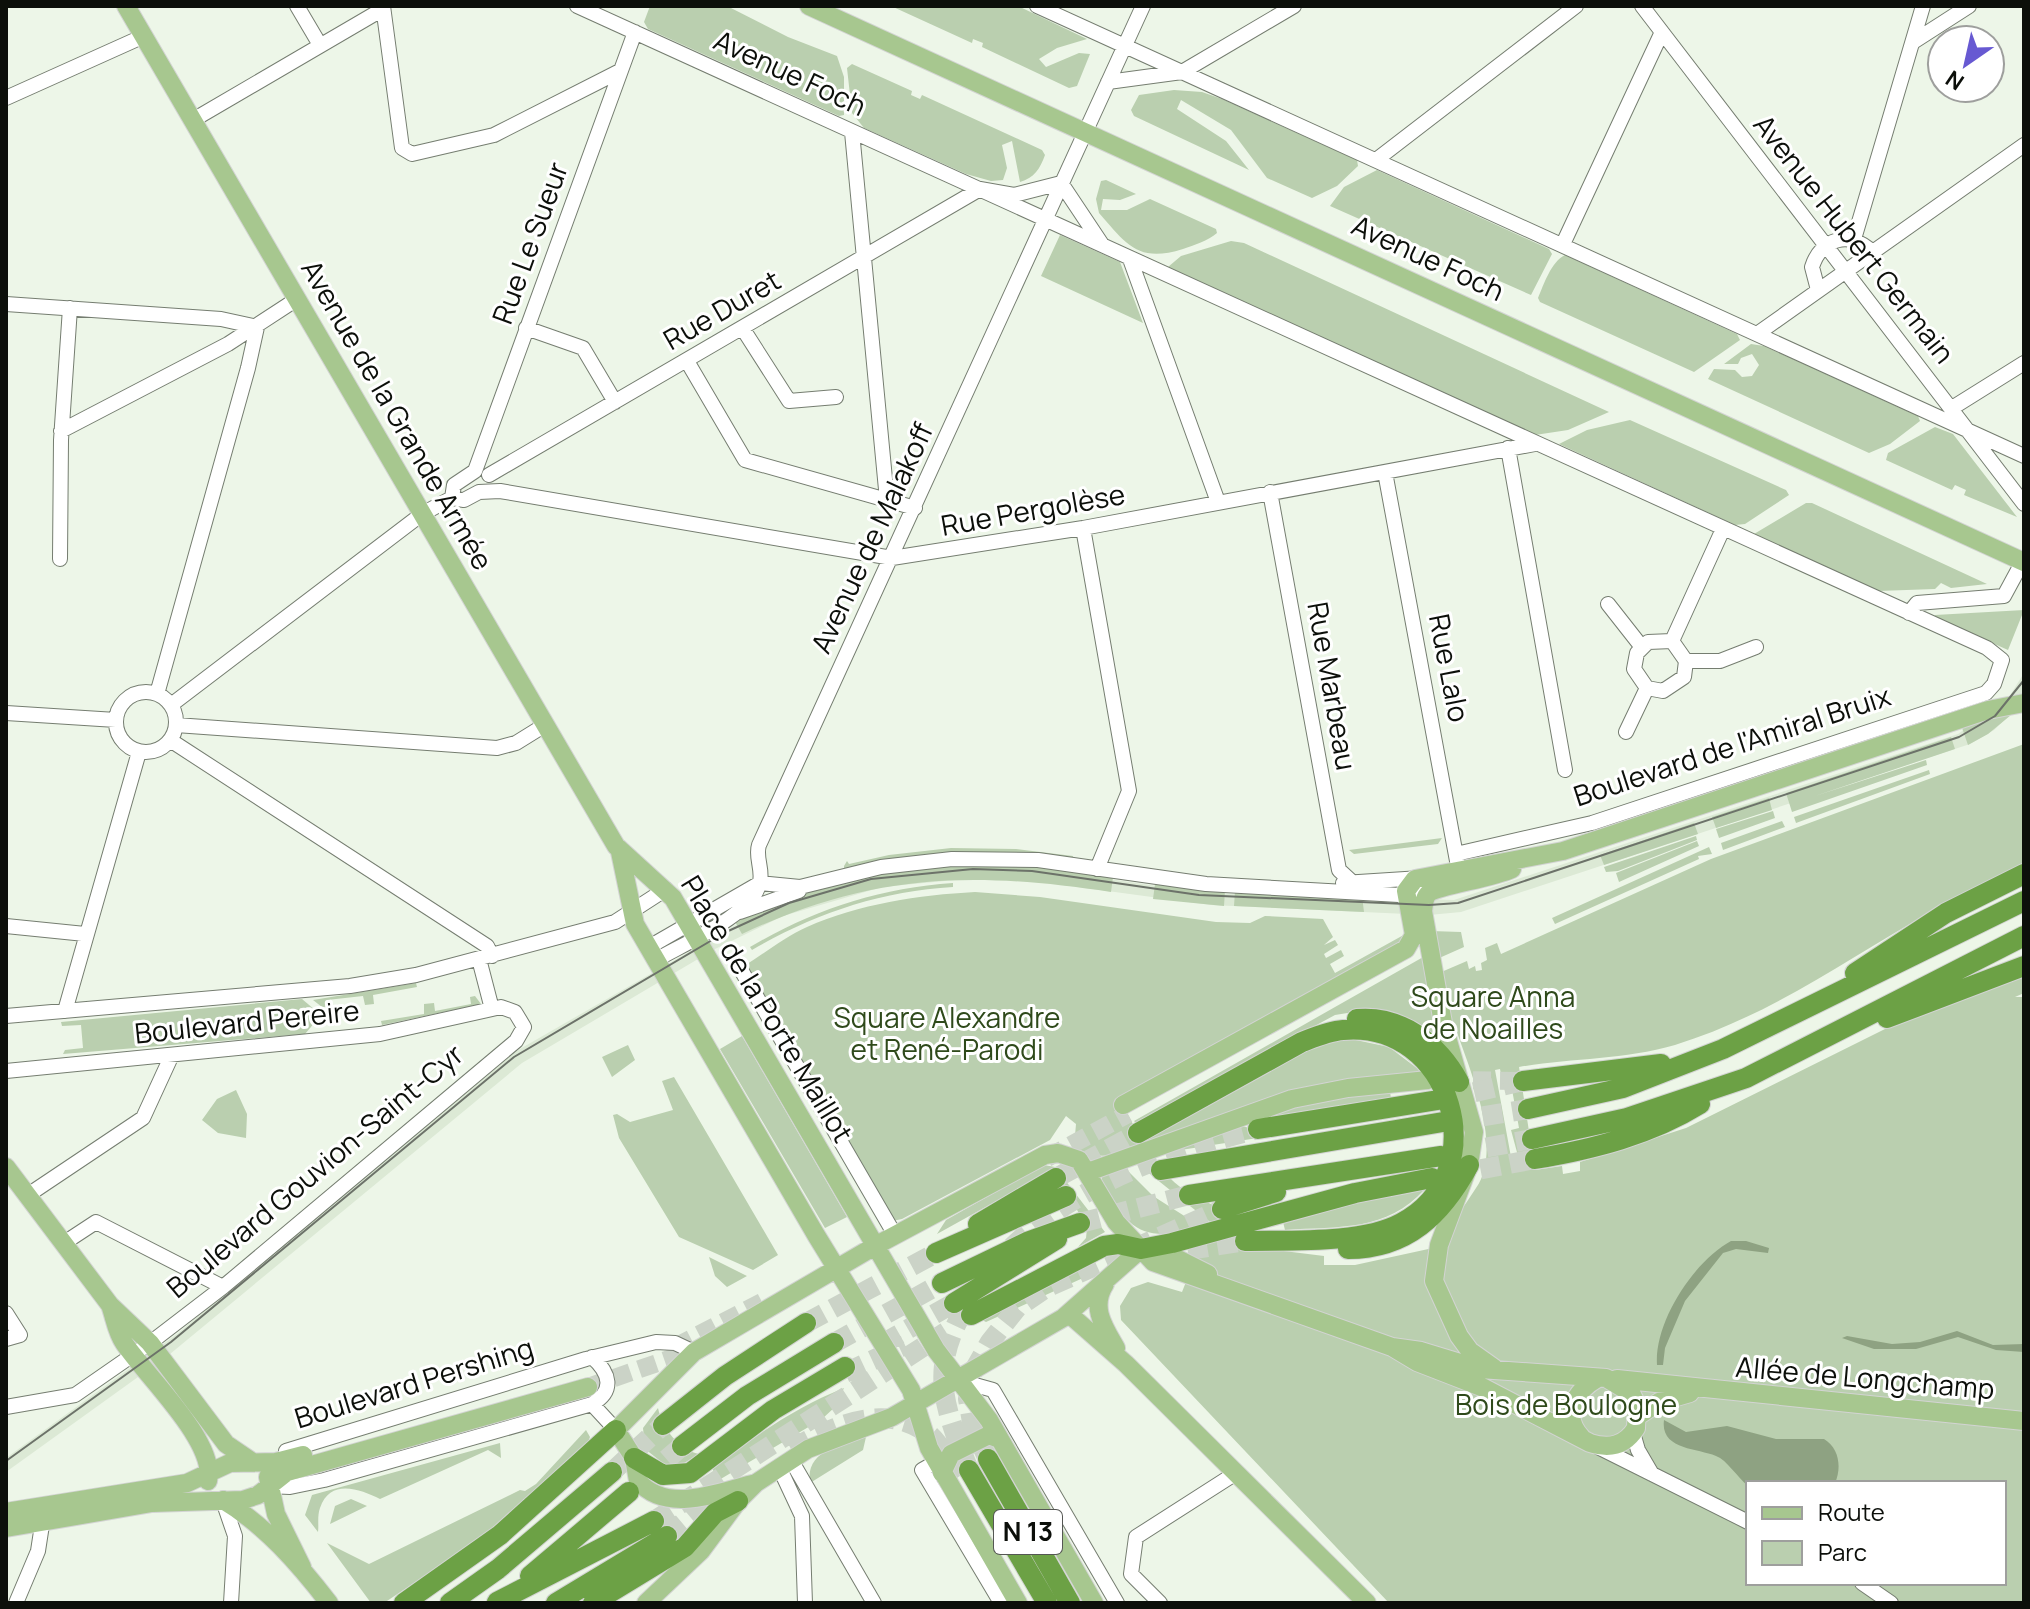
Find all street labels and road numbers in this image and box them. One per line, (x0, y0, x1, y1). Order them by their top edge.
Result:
street label: Avenue Foch (708, 20, 873, 124)
street label: Avenue Hubert Germain (1746, 106, 1964, 371)
street label: Rue Le Sueur (482, 157, 576, 329)
street label: Avenue Foch (1346, 205, 1511, 309)
street label: Avenue de la Grande Armée (293, 253, 502, 576)
street label: Rue Duret (656, 260, 787, 358)
street label: Avenue de Malakoff (801, 416, 941, 659)
street label: Rue Pergolèse (938, 474, 1128, 544)
street label: Rue Marbeau (1299, 599, 1366, 773)
street label: Rue Lalo (1421, 611, 1479, 725)
street label: Boulevard de l'Amiral Bruix (1568, 676, 1895, 814)
street label: Place de la Porte Maillot (673, 868, 863, 1149)
street label: Boulevard Pereire (133, 990, 361, 1052)
street label: Boulevard Gouvion-Saint-Cyr (158, 1035, 471, 1306)
street label: Boulevard Pershing (290, 1328, 538, 1436)
street label: Allée de Longchamp (1734, 1347, 1996, 1407)
road number: N 13 (994, 1510, 1062, 1554)

